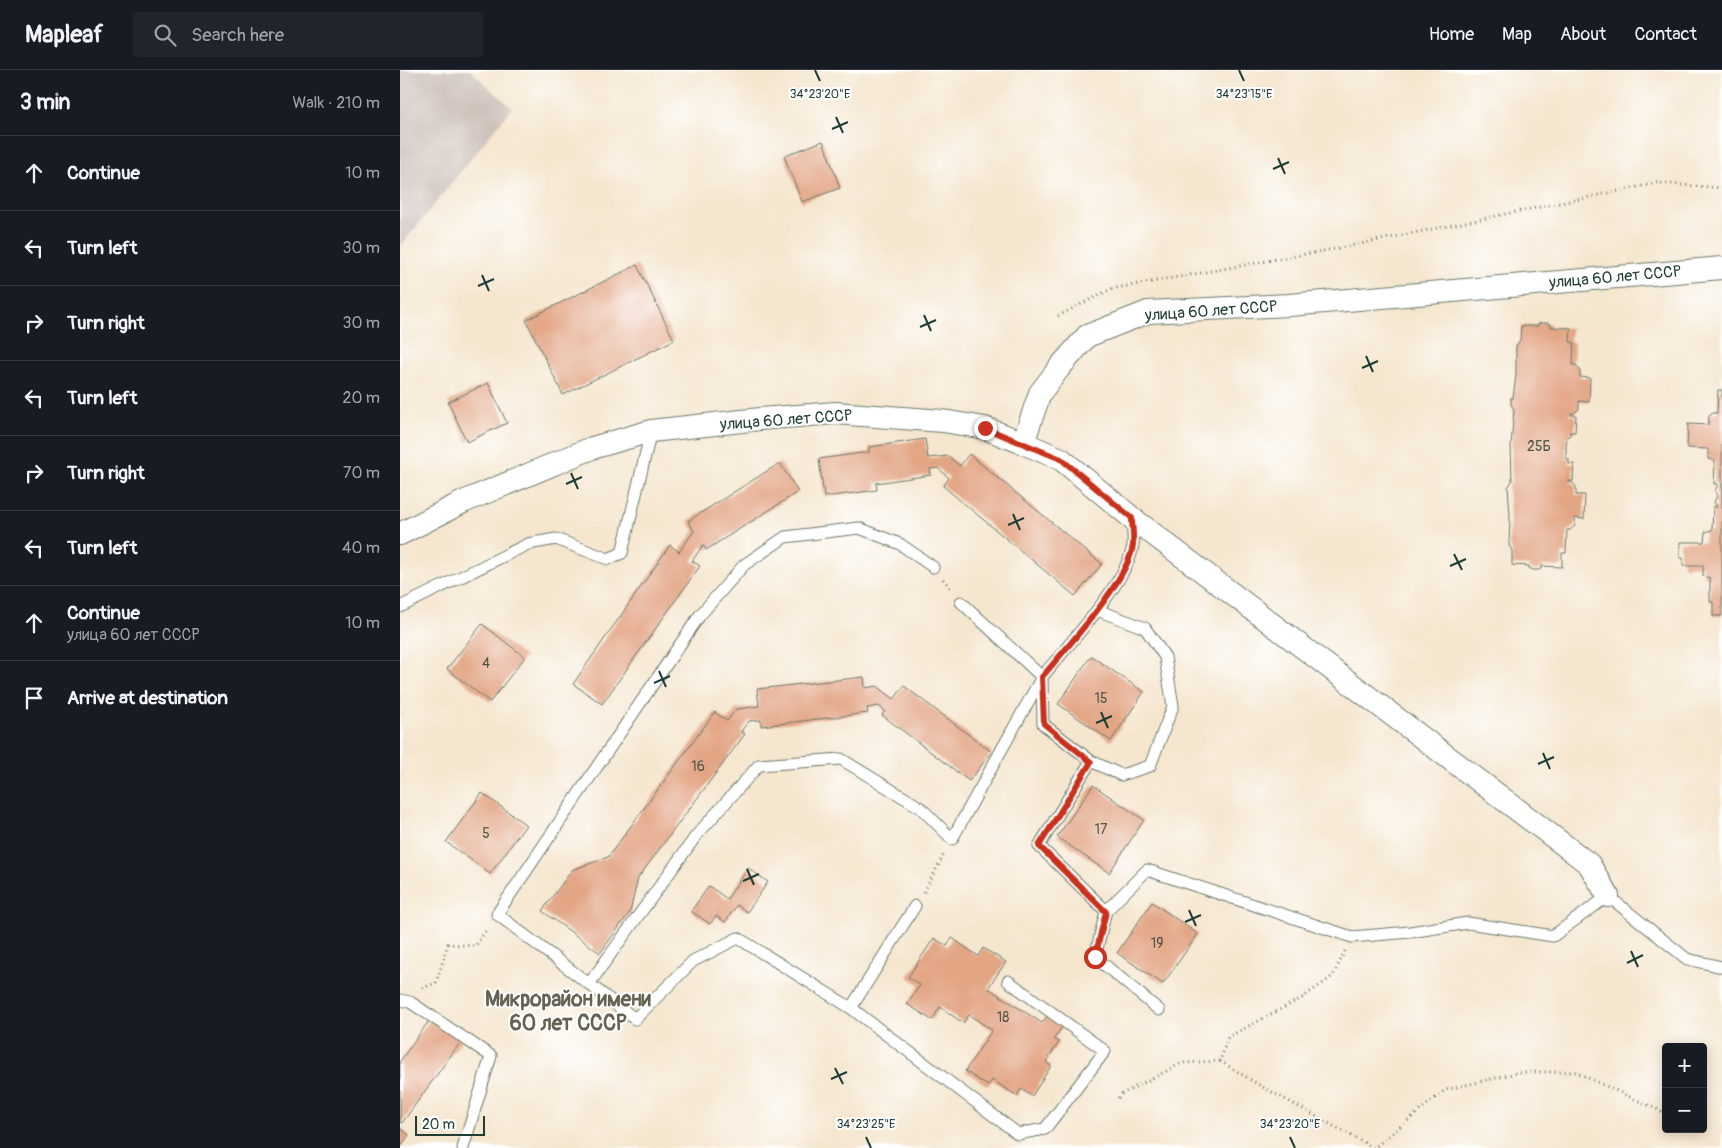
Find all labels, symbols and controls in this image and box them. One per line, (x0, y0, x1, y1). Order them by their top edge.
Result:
search box (133, 12, 483, 57)
text: Mapleaf (25, 20, 103, 49)
icon: search (151, 21, 179, 49)
text: Search here (191, 23, 284, 47)
text: Home (1429, 23, 1474, 46)
text: Map (1502, 23, 1532, 46)
text: About (1560, 23, 1606, 46)
text: Contact (1634, 23, 1697, 46)
text: 34°23'20"E (790, 87, 850, 102)
text: 34°23'15"E (1216, 87, 1272, 102)
text: 3 min (20, 89, 70, 116)
text: Walk · 210 m (292, 93, 380, 113)
icon: ahead (20, 159, 48, 187)
text: Continue (67, 161, 140, 185)
text: 10 m (345, 163, 380, 183)
icon: left (20, 234, 48, 262)
text: Turn left (67, 236, 137, 260)
text: 30 m (342, 238, 380, 258)
street label: улица 60 лет СССР (1547, 261, 1682, 293)
street label: улица 60 лет СССР (1143, 296, 1278, 326)
icon: right (20, 309, 48, 337)
text: Turn right (67, 311, 145, 335)
text: 30 m (342, 313, 380, 333)
icon: left (20, 384, 48, 412)
text: Turn left (67, 386, 137, 410)
text: 20 m (342, 388, 380, 408)
street label: улица 60 лет СССР (718, 405, 853, 435)
route end (974, 417, 997, 440)
house number: 25Б (1527, 438, 1551, 455)
icon: right (20, 459, 48, 487)
text: Turn right (67, 461, 145, 485)
text: 70 m (343, 463, 380, 483)
icon: left (20, 534, 48, 562)
text: Turn left (67, 536, 137, 560)
text: 40 m (342, 538, 380, 558)
text: Continue (67, 601, 140, 625)
icon: ahead (20, 609, 48, 637)
text: 10 m (345, 613, 380, 633)
text: улица 60 лет СССР (67, 625, 199, 645)
house number: 4 (482, 655, 490, 672)
icon: arrive (20, 684, 48, 712)
text: Arrive at destination (67, 686, 228, 710)
house number: 15 (1094, 690, 1108, 707)
house number: 16 (691, 758, 705, 775)
house number: 17 (1095, 821, 1108, 838)
house number: 5 (482, 825, 490, 842)
house number: 19 (1151, 935, 1163, 952)
route start (1084, 946, 1107, 969)
district label: Микрорайон имени 60 лет СССР (485, 986, 652, 1037)
house number: 18 (997, 1009, 1009, 1026)
map controls (1662, 1043, 1707, 1133)
button: + (1662, 1043, 1707, 1088)
button: − (1662, 1088, 1707, 1133)
scale bar (415, 1113, 485, 1136)
text: 20 m (422, 1116, 455, 1133)
text: 34°23'25"E (837, 1117, 895, 1132)
text: 34°23'20"E (1260, 1117, 1320, 1132)

